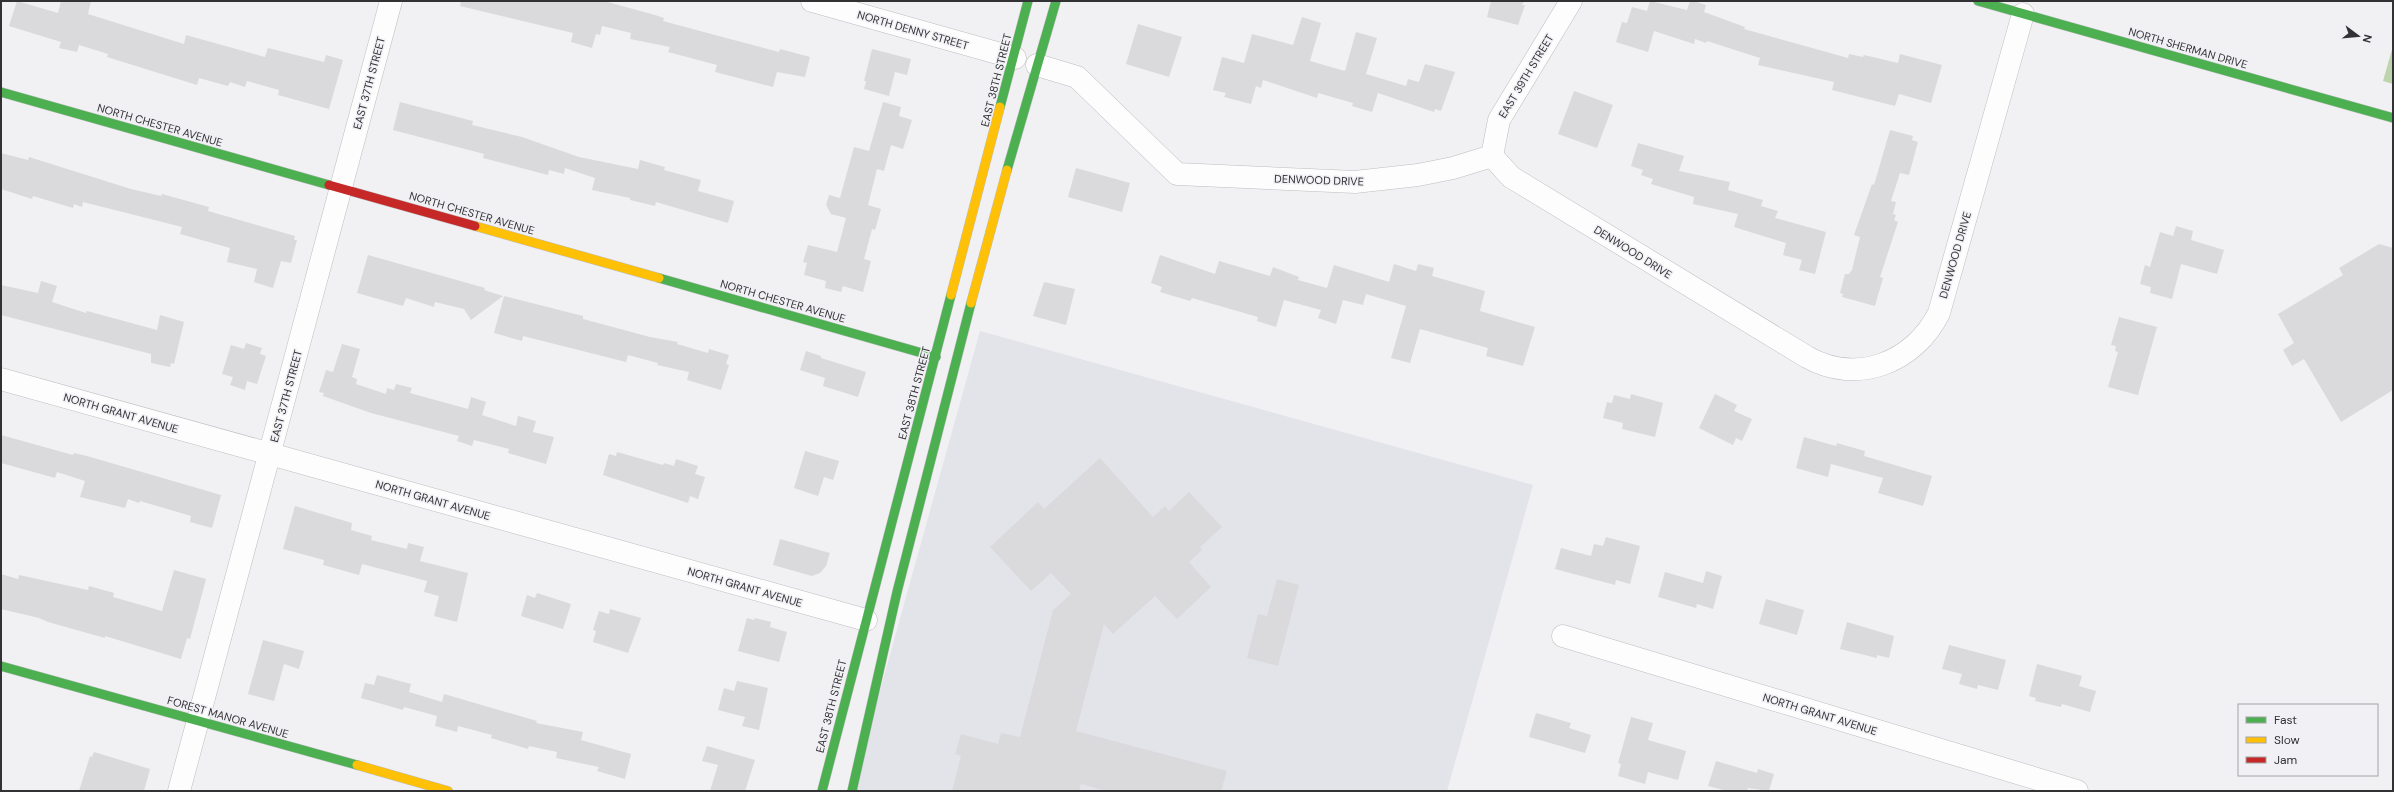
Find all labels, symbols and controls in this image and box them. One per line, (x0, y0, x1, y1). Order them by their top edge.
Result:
street label: NORTH DENNY STREET (856, 7, 970, 53)
north arrow (2338, 16, 2378, 56)
street label: NORTH SHERMAN DRIVE (2127, 24, 2249, 72)
street label: EAST 39TH STREET (1495, 31, 1557, 121)
street label: EAST 38TH STREET (978, 32, 1014, 128)
text: N (2360, 33, 2375, 45)
street label: EAST 37TH STREET (350, 35, 388, 131)
street label: NORTH CHESTER AVENUE (96, 100, 224, 150)
street label: DENWOOD DRIVE (1274, 171, 1364, 189)
street label: NORTH CHESTER AVENUE (408, 188, 536, 238)
street label: DENWOOD DRIVE (1936, 210, 1974, 300)
street label: DENWOOD DRIVE (1591, 222, 1675, 282)
street label: NORTH CHESTER AVENUE (719, 276, 847, 326)
street label: EAST 38TH STREET (895, 345, 933, 441)
street label: EAST 37TH STREET (267, 348, 305, 444)
street label: NORTH GRANT AVENUE (62, 390, 180, 436)
street label: NORTH GRANT AVENUE (374, 477, 492, 523)
street label: NORTH GRANT AVENUE (686, 564, 804, 610)
street label: EAST 38TH STREET (813, 658, 849, 754)
street label: NORTH GRANT AVENUE (1761, 690, 1879, 738)
street label: FOREST MANOR AVENUE (166, 693, 290, 741)
legend (2238, 704, 2378, 776)
text: Fast (2274, 712, 2297, 728)
text: Slow (2274, 732, 2300, 748)
text: Jam (2274, 752, 2297, 768)

